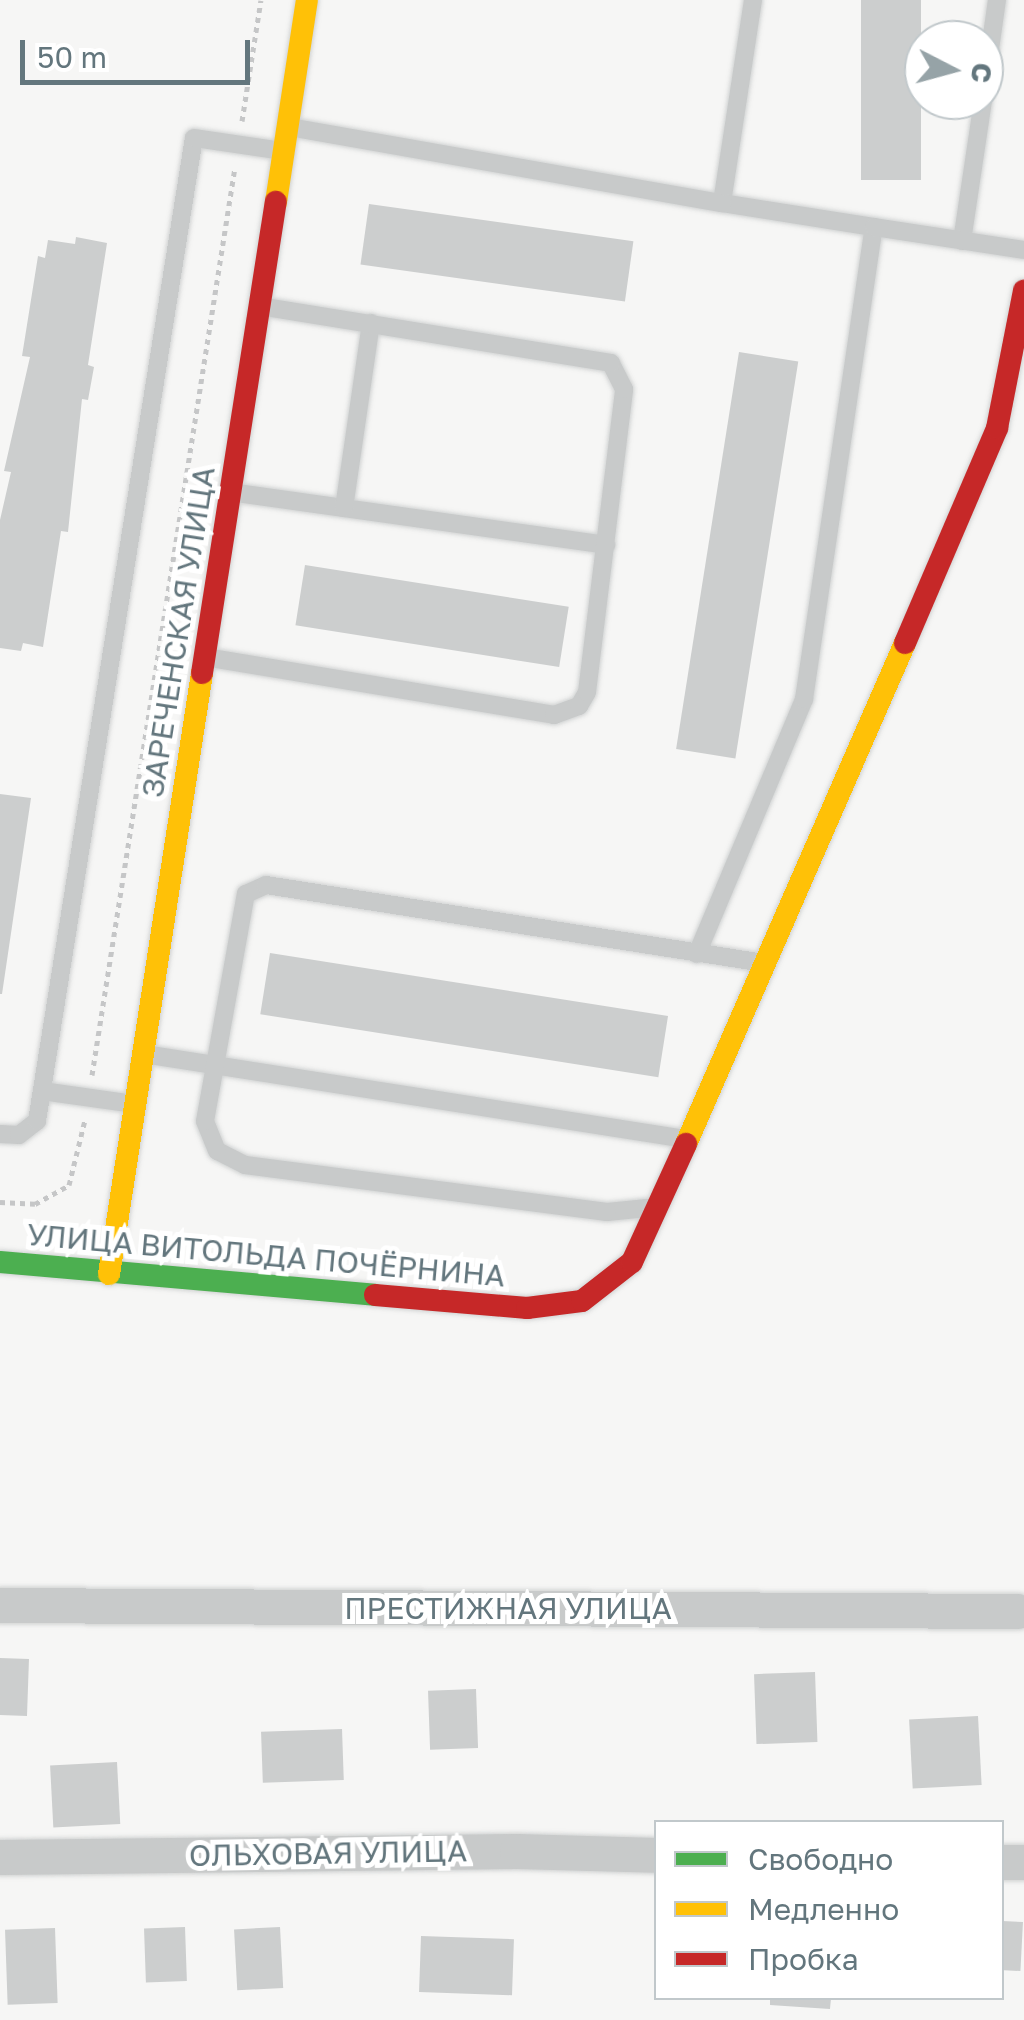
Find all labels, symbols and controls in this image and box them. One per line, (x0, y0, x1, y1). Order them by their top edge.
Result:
scale bar (25, 20, 255, 82)
north arrow (904, 20, 1004, 120)
text: 50 m (37, 39, 107, 75)
text: С (965, 61, 1000, 85)
street label: ЗАРЕЧЕНСКАЯ УЛИЦА (134, 464, 222, 800)
street label: УЛИЦА ВИТОЛЬДА ПОЧЁРНИНА (25, 1216, 507, 1294)
street label: ПРЕСТИЖНАЯ УЛИЦА (344, 1590, 672, 1626)
legend (654, 1820, 1004, 2000)
street label: ОЛЬХОВАЯ УЛИЦА (189, 1833, 467, 1873)
text: Свободно (748, 1841, 893, 1877)
text: Медленно (748, 1891, 899, 1927)
text: Пробка (748, 1941, 859, 1977)

